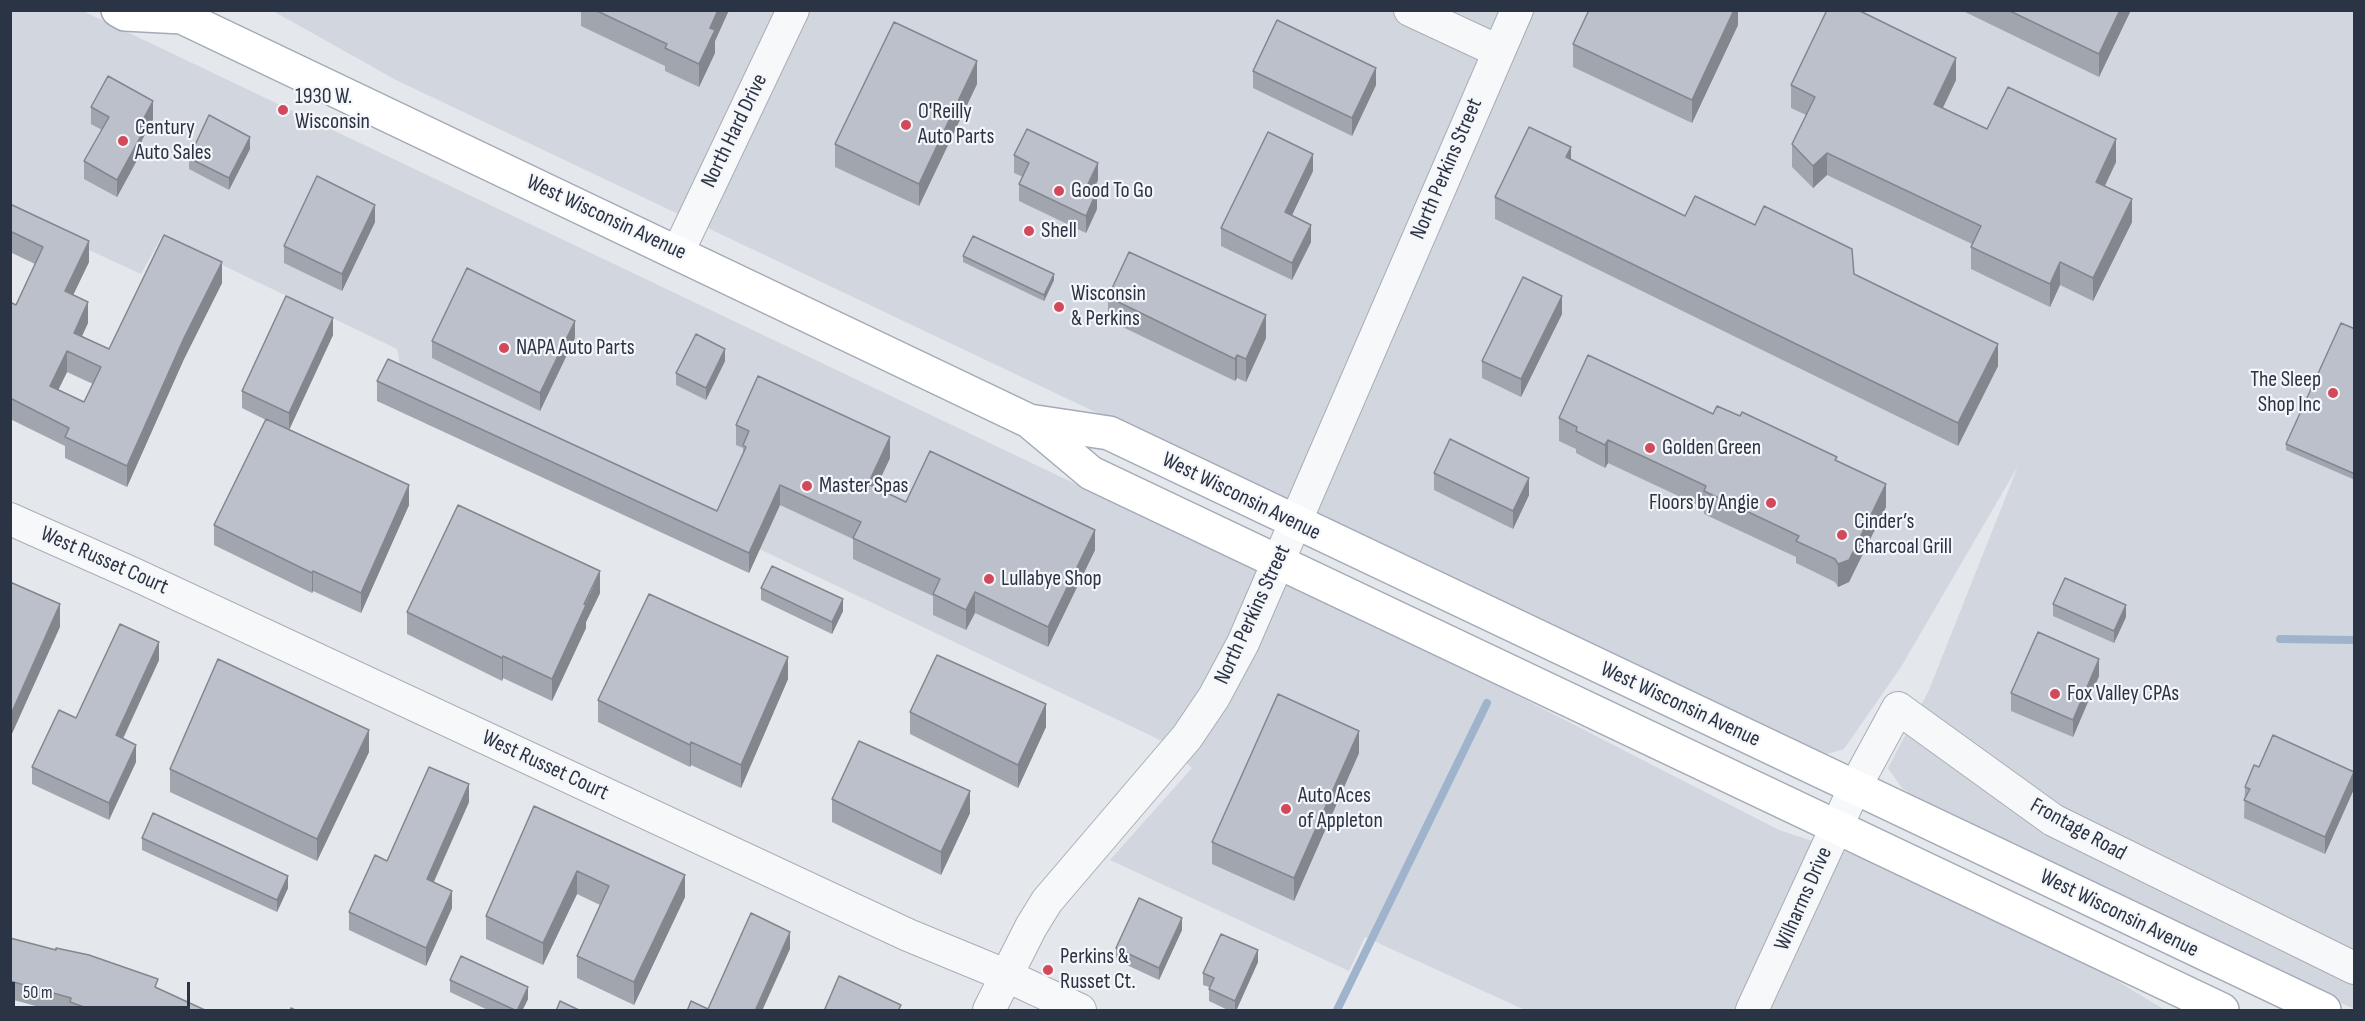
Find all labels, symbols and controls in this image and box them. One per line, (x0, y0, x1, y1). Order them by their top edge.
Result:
street label: North Hard Drive (696, 70, 774, 192)
place label: 1930 W. Wisconsin (295, 84, 370, 136)
street label: North Perkins Street (1405, 94, 1489, 244)
place label: O'Reilly Auto Parts (918, 99, 994, 150)
marker: 1930 W. Wisconsin (276, 103, 290, 117)
place label: Century Auto Sales (135, 115, 211, 166)
marker: O'Reilly Auto Parts (899, 118, 913, 132)
marker: Century Auto Sales (116, 134, 130, 148)
street label: West Wisconsin Avenue (522, 169, 690, 267)
place label: Good To Go (1071, 178, 1153, 204)
marker: Good To Go (1052, 184, 1066, 198)
place label: Shell (1041, 218, 1077, 244)
marker: Shell (1022, 224, 1036, 238)
place label: Wisconsin & Perkins (1071, 281, 1146, 332)
marker: Wisconsin & Perkins (1052, 300, 1066, 314)
place label: NAPA Auto Parts (516, 335, 635, 361)
marker: NAPA Auto Parts (497, 341, 511, 355)
place label: The Sleep Shop Inc (2250, 367, 2321, 418)
marker: The Sleep Shop Inc (2326, 386, 2340, 400)
place label: Golden Green (1662, 435, 1761, 461)
marker: Golden Green (1643, 441, 1657, 455)
street label: West Wisconsin Avenue (1157, 447, 1325, 547)
place label: Master Spas (819, 473, 908, 499)
marker: Master Spas (800, 479, 814, 493)
place label: Floors by Angie (1649, 490, 1759, 516)
marker: Floors by Angie (1764, 496, 1778, 510)
place label: Cinder’s Charcoal Grill (1854, 509, 1952, 560)
street label: West Russet Court (36, 521, 172, 601)
marker: Cinder’s Charcoal Grill (1835, 528, 1849, 542)
street label: North Perkins Street (1209, 541, 1297, 689)
place label: Lullabye Shop (1001, 566, 1102, 592)
marker: Lullabye Shop (982, 572, 996, 586)
street label: West Wisconsin Avenue (1596, 656, 1764, 754)
place label: Fox Valley CPAs (2067, 681, 2179, 707)
marker: Fox Valley CPAs (2048, 687, 2062, 701)
street label: West Russet Court (477, 725, 613, 807)
place label: Auto Aces of Appleton (1298, 783, 1383, 834)
street label: Frontage Road (2025, 793, 2131, 867)
marker: Auto Aces of Appleton (1279, 802, 1293, 816)
street label: Wilharms Drive (1769, 843, 1839, 955)
street label: West Wisconsin Avenue (2035, 864, 2203, 964)
place label: Perkins & Russet Ct. (1060, 944, 1136, 996)
marker: Perkins & Russet Ct. (1041, 963, 1055, 977)
scale bar (15, 970, 194, 1008)
text: 50 m (23, 982, 53, 1003)

